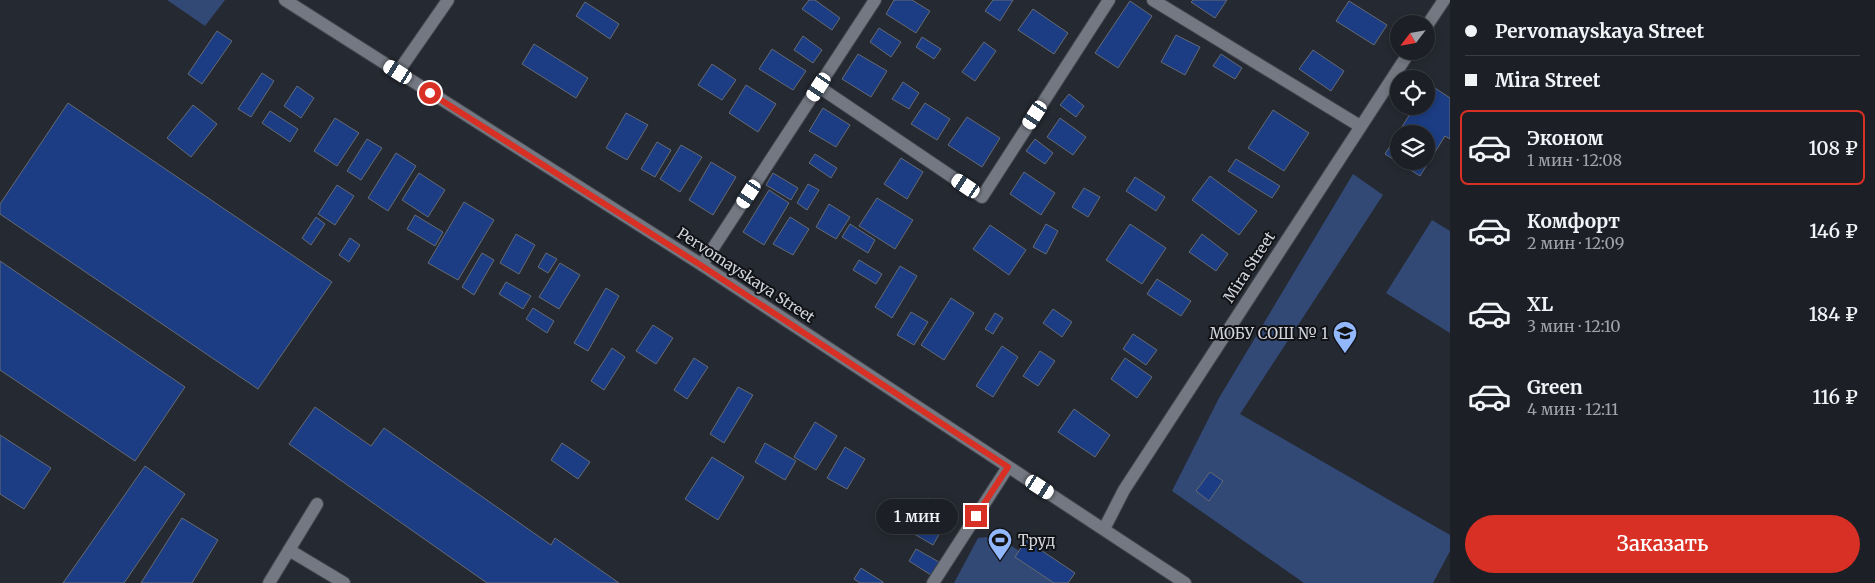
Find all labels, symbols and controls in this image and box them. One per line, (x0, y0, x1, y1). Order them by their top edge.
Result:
north arrow (1390, 15, 1435, 60)
map controls (1390, 15, 1435, 170)
text: Pervomayskaya Street (1495, 19, 1704, 43)
car (381, 58, 414, 86)
text: Mira Street (1495, 68, 1600, 92)
car (804, 70, 833, 104)
button: locate (1390, 70, 1435, 115)
route start (419, 82, 441, 104)
car (1020, 98, 1049, 132)
button: layers (1390, 125, 1435, 170)
icon: car (1467, 125, 1512, 170)
text: Эконом (1527, 126, 1603, 150)
text: 108 ₽ (1808, 136, 1858, 160)
text: 1 мин · 12:08 (1527, 150, 1622, 170)
car (949, 171, 982, 201)
car (734, 177, 763, 211)
icon: car (1467, 208, 1512, 253)
text: Комфорт (1527, 209, 1620, 233)
text: 146 ₽ (1809, 219, 1858, 243)
street label: Pervomayskaya Street (674, 223, 818, 327)
street label: Mira Street (1219, 228, 1279, 306)
text: 2 мин · 12:09 (1527, 233, 1624, 253)
icon: car (1467, 291, 1512, 336)
text: XL (1527, 292, 1553, 316)
text: 184 ₽ (1809, 302, 1858, 326)
text: 3 мин · 12:10 (1527, 316, 1621, 336)
school or university icon: МОБУ СОШ № 1 (1332, 320, 1358, 354)
place label: МОБУ СОШ № 1 (1209, 324, 1328, 343)
icon: car (1467, 374, 1512, 419)
text: Green (1527, 375, 1583, 399)
text: 116 ₽ (1812, 385, 1858, 409)
text: 4 мин · 12:11 (1527, 399, 1618, 419)
car (1023, 473, 1056, 501)
callout: 1 мин (876, 498, 958, 534)
route end (965, 505, 987, 527)
text: 1 мин (894, 506, 940, 526)
button: Заказать (1465, 515, 1860, 573)
sports icon: Труд (987, 527, 1013, 561)
place label: Труд (1018, 531, 1055, 550)

